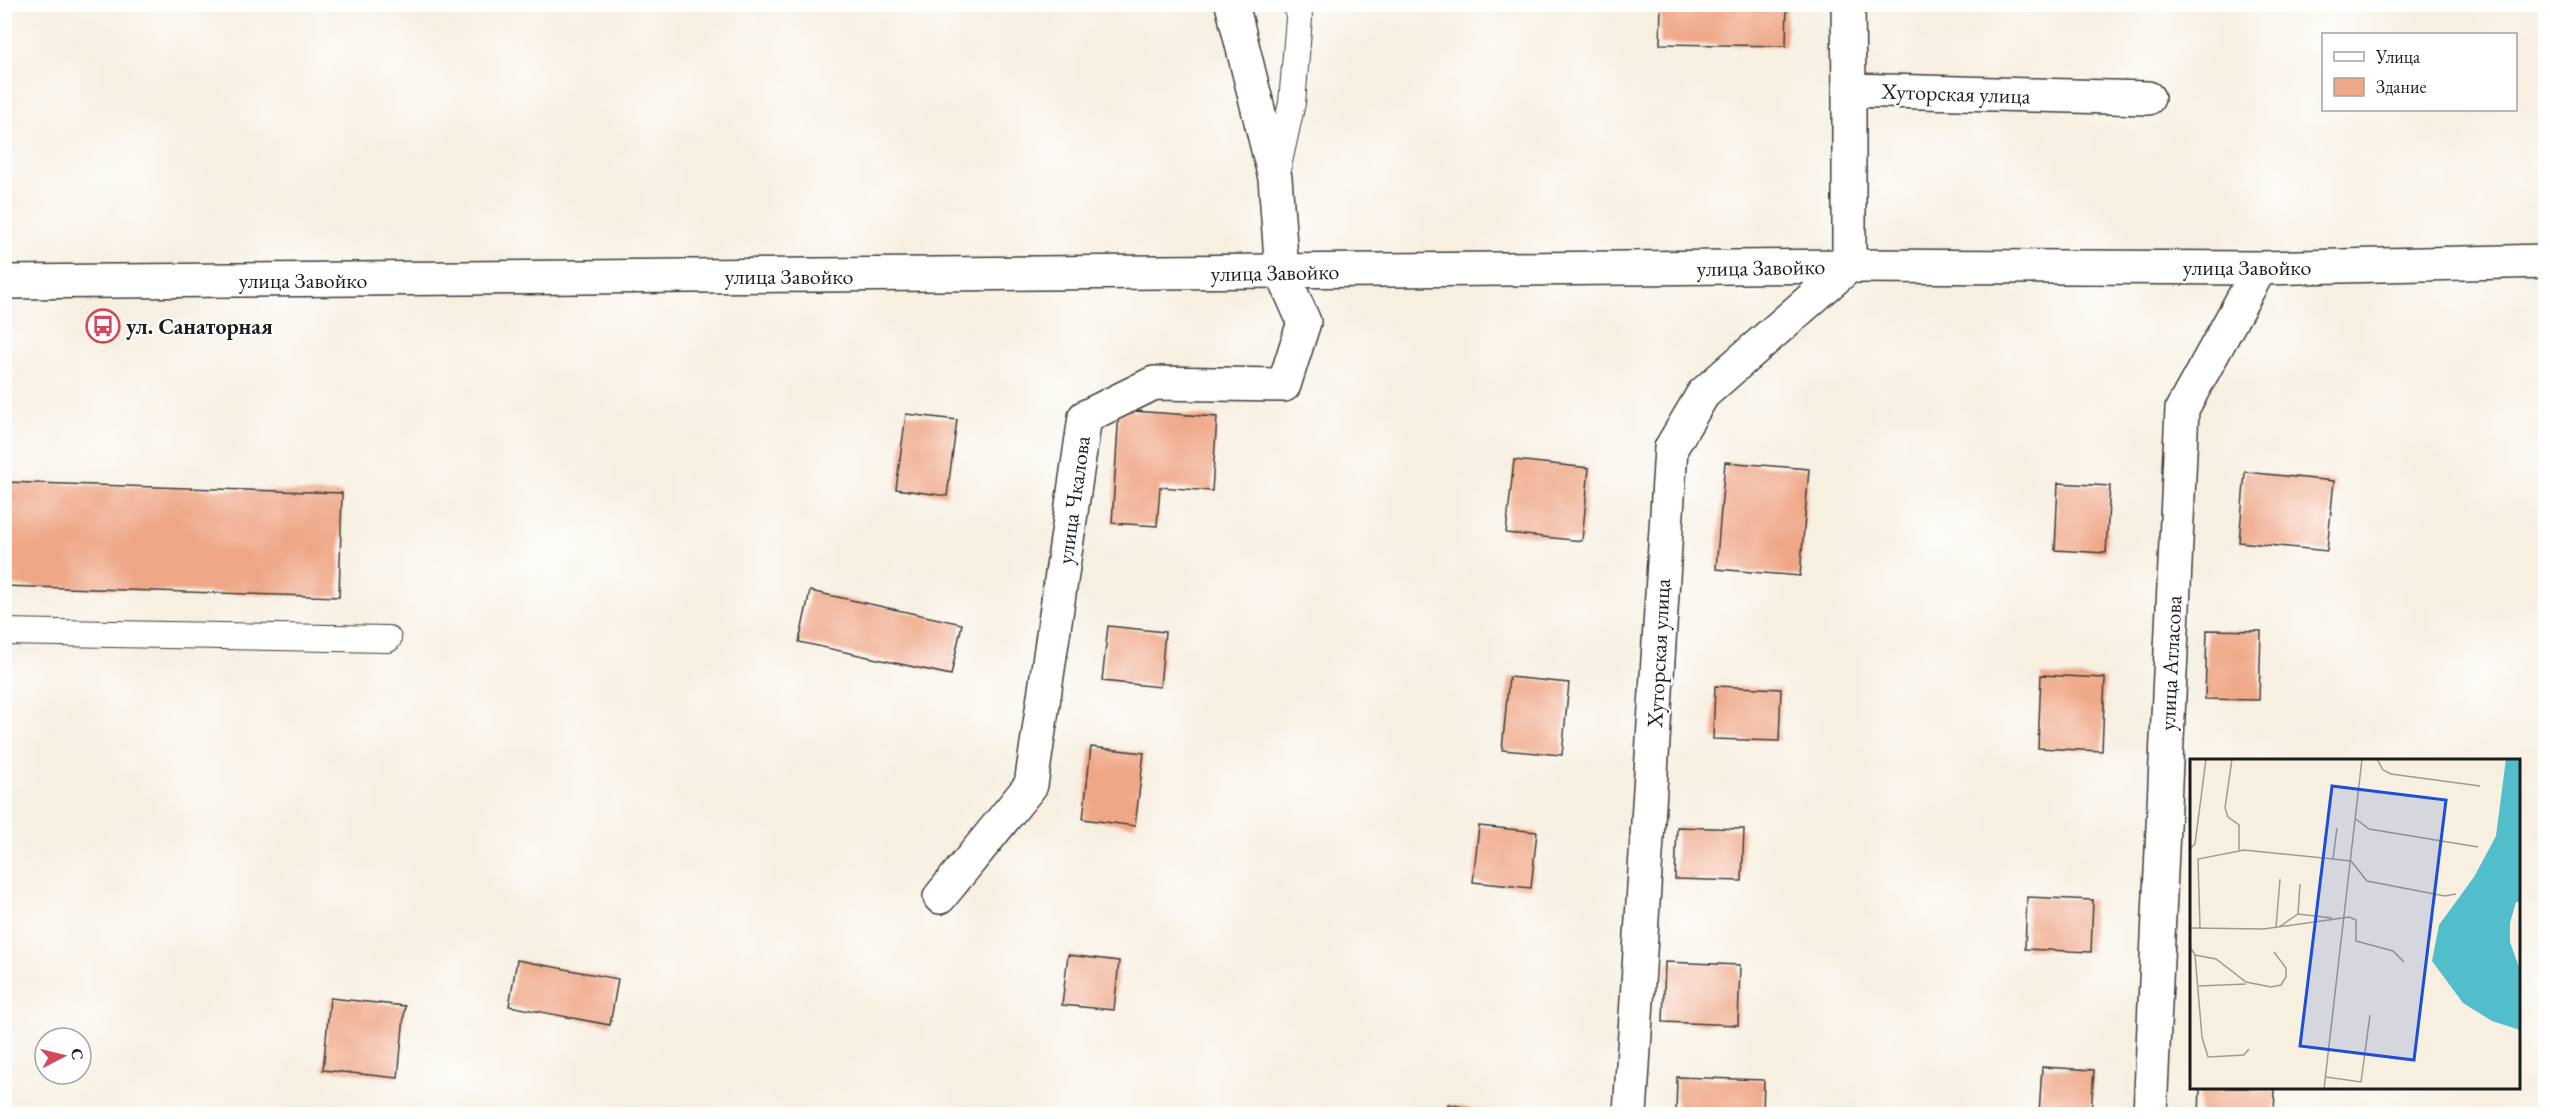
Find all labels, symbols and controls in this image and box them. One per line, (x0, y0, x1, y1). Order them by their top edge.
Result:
legend (2322, 33, 2517, 111)
text: Улица (2375, 45, 2421, 68)
text: Здание (2376, 75, 2426, 98)
street label: Хуторская улица (1880, 76, 2031, 111)
street label: улица Завойко (1696, 252, 1826, 283)
street label: улица Завойко (2183, 253, 2311, 282)
street label: улица Завойко (1210, 257, 1340, 288)
street label: улица Завойко (725, 262, 853, 291)
street label: улица Завойко (239, 266, 367, 295)
bus stop icon: ул. Санаторная (85, 308, 121, 344)
place label: ул. Санаторная (126, 312, 273, 341)
street label: улица Чкалова (1050, 434, 1097, 566)
street label: Хуторская улица (1640, 578, 1677, 729)
street label: улица Атласова (2152, 594, 2189, 731)
inset map (2190, 759, 2520, 1089)
north arrow (33, 1026, 93, 1086)
text: С (66, 1047, 89, 1061)

